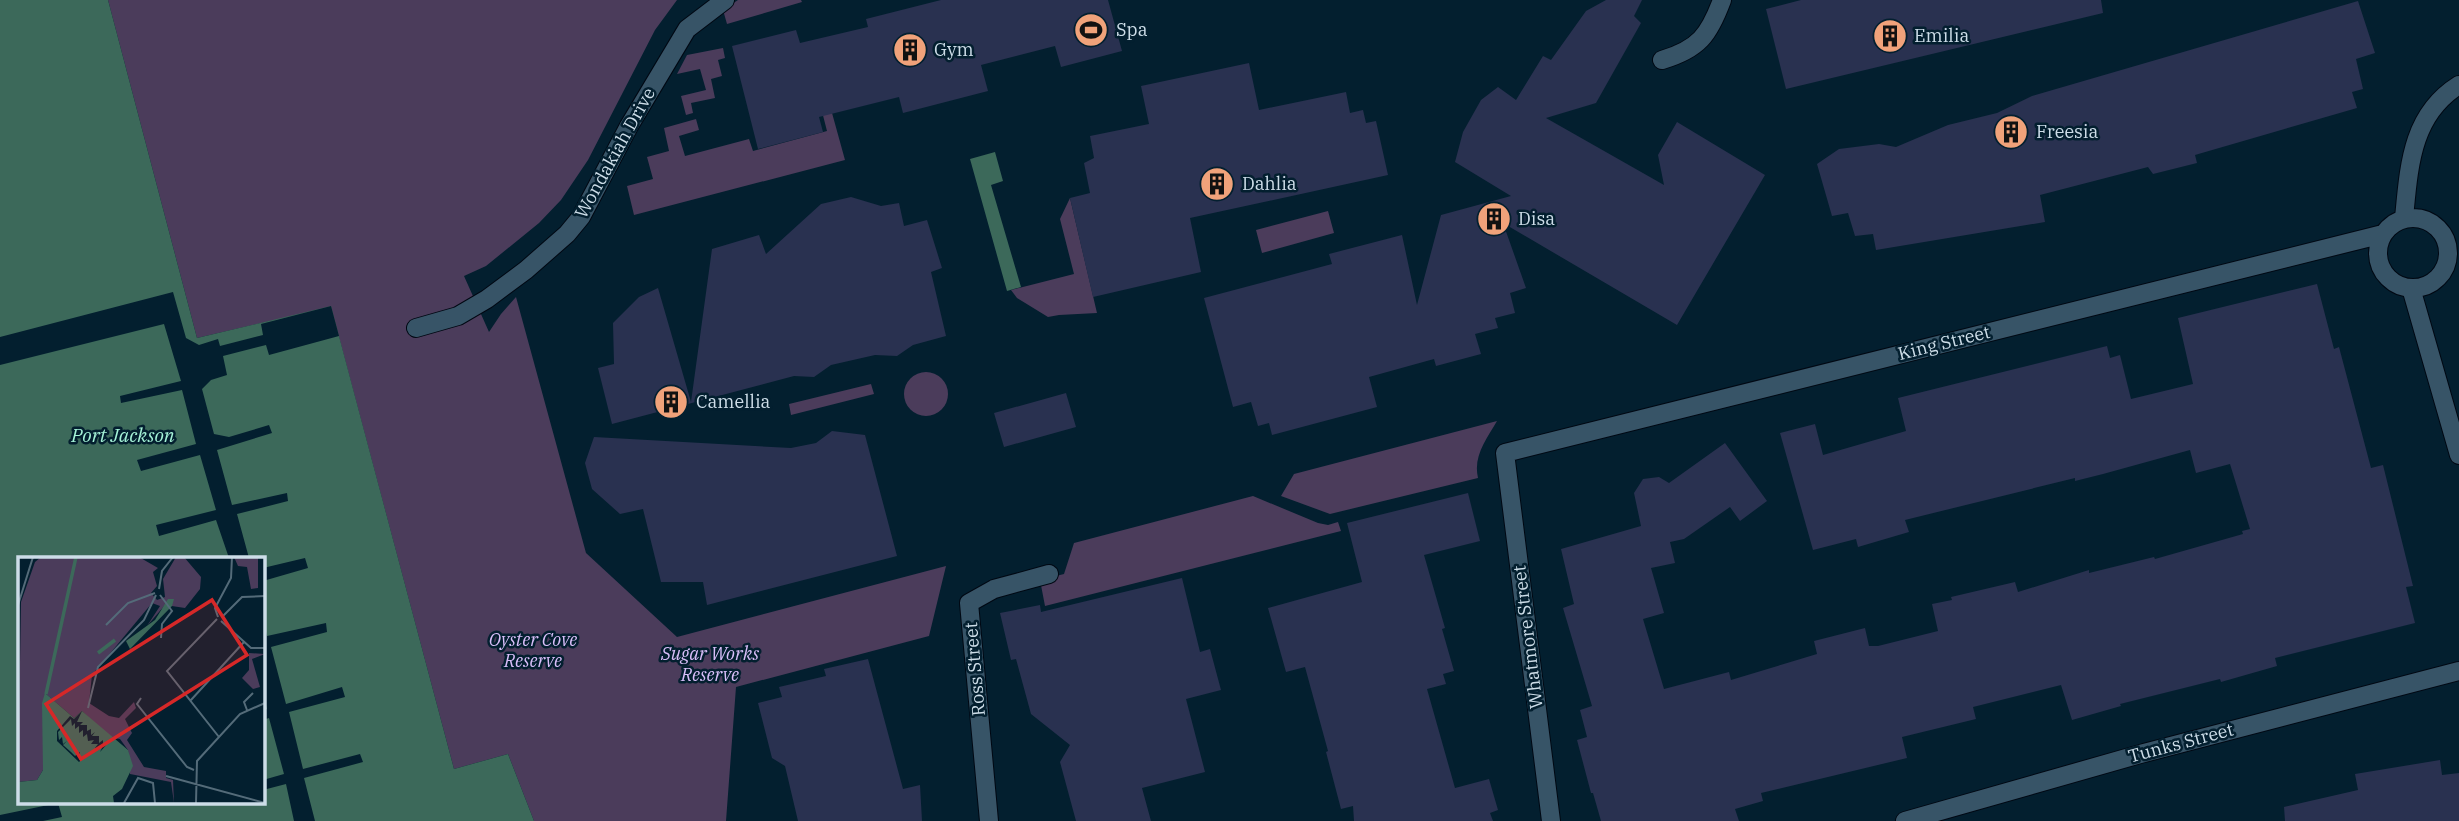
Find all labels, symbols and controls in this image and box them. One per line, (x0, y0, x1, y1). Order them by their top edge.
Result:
sports icon: Spa (1072, 11, 1110, 49)
building icon: Emilia (1871, 17, 1909, 55)
place label: Spa (1116, 18, 1148, 41)
place label: Emilia (1914, 24, 1969, 47)
building icon: Gym (891, 31, 929, 69)
place label: Gym (934, 38, 974, 61)
street label: Wondakiah Drive (569, 83, 660, 222)
building icon: Freesia (1992, 113, 2030, 151)
place label: Freesia (2036, 120, 2099, 143)
building icon: Dahlia (1198, 165, 1236, 203)
place label: Dahlia (1242, 172, 1297, 195)
building icon: Disa (1475, 200, 1513, 238)
place label: Disa (1518, 207, 1555, 230)
street label: King Street (1895, 320, 1992, 365)
building icon: Camellia (652, 383, 690, 421)
place label: Camellia (696, 390, 771, 413)
water label: Port Jackson (70, 423, 175, 447)
inset map (18, 557, 264, 804)
street label: Whatmore Street (1507, 564, 1548, 710)
street label: Ross Street (959, 621, 990, 717)
park label: Oyster Cove Reserve (489, 628, 577, 672)
park label: Sugar Works Reserve (660, 642, 759, 686)
street label: Tunks Street (2126, 717, 2236, 768)

